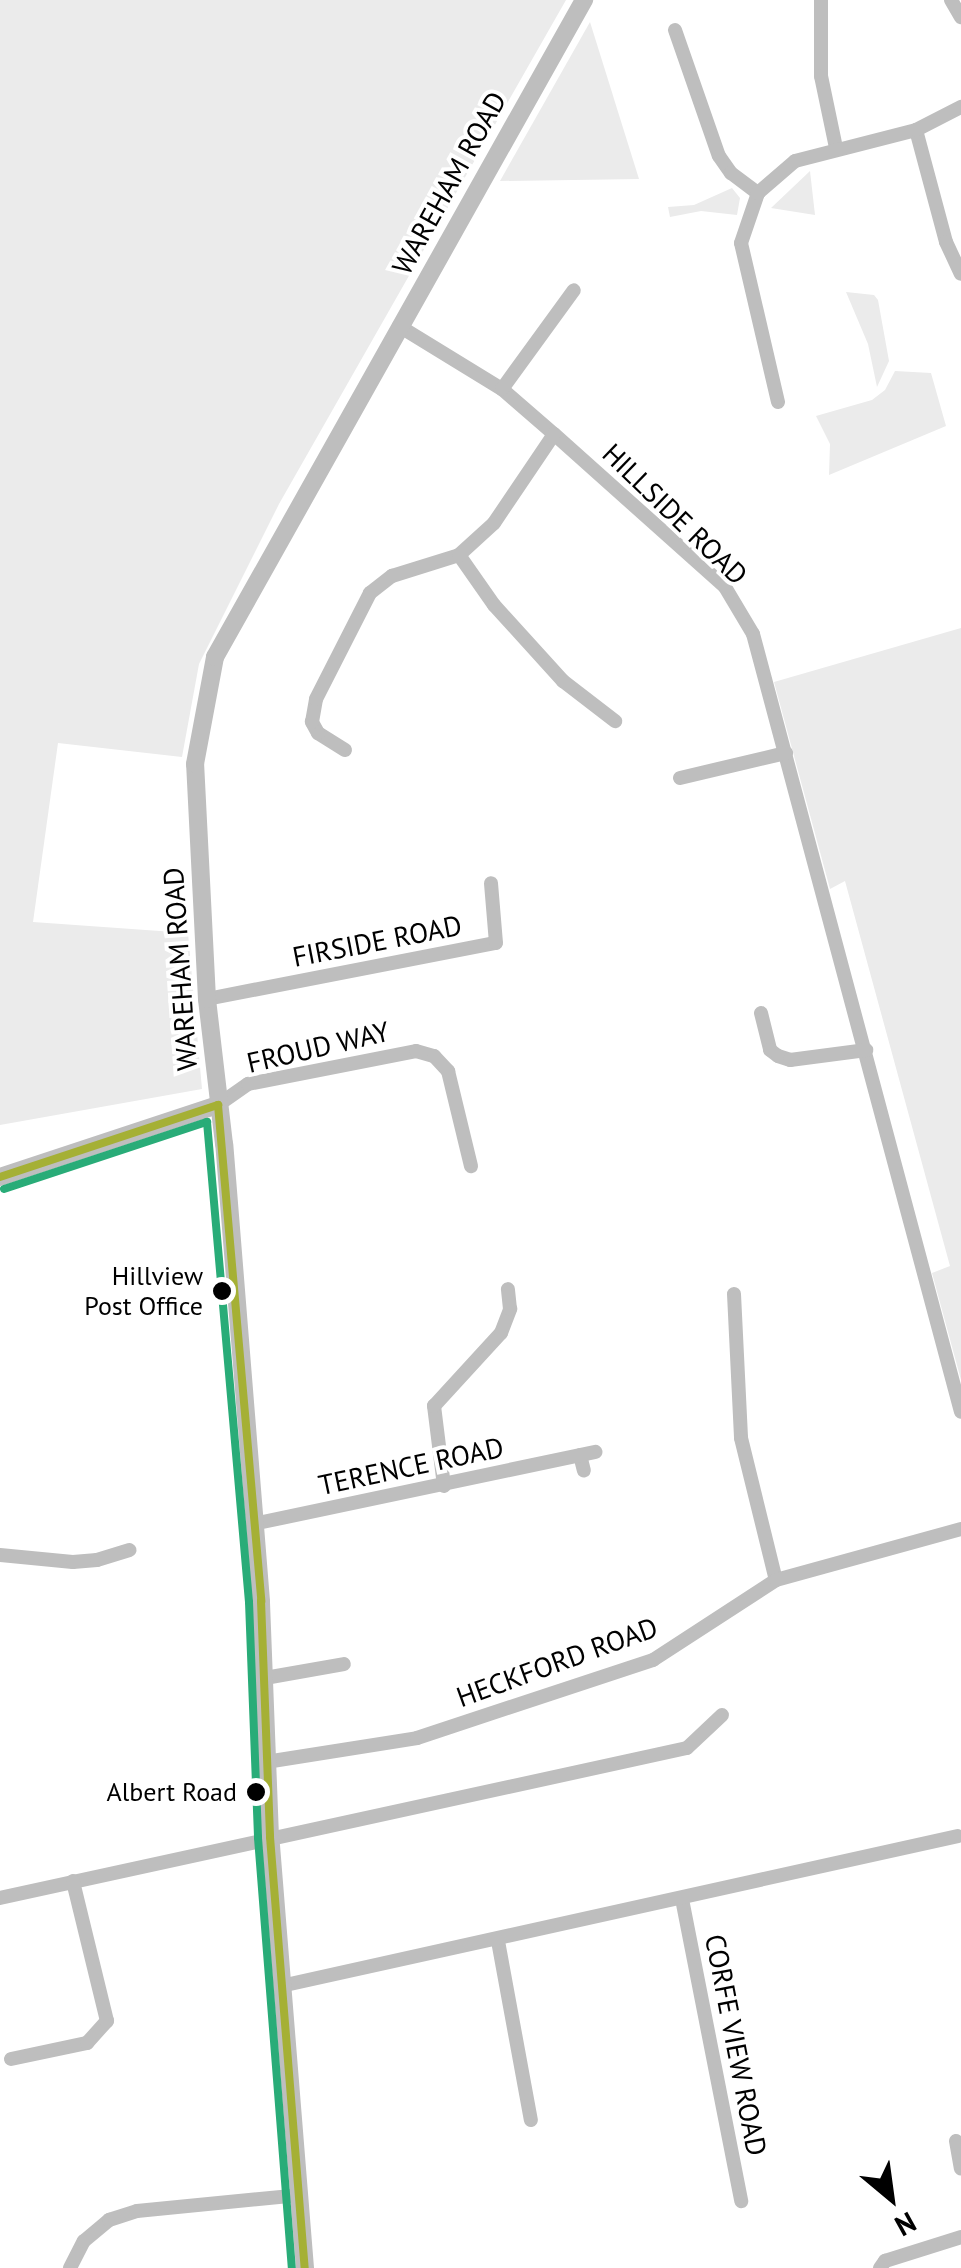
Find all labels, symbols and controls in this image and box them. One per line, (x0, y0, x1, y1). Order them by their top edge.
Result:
street label: WAREHAM ROAD (385, 86, 513, 280)
street label: HILLSIDE ROAD (596, 437, 754, 591)
street label: WAREHAM ROAD (156, 866, 204, 1072)
street label: FIRSIDE ROAD (290, 908, 464, 974)
street label: FROUD WAY (243, 1014, 393, 1080)
place label: Hillview Post Office (84, 1260, 203, 1322)
marker: Hillview Post Office (212, 1281, 232, 1301)
street label: TERENCE ROAD (316, 1430, 506, 1502)
street label: HECKFORD ROAD (452, 1610, 662, 1714)
place label: Albert Road (107, 1776, 237, 1808)
marker: Albert Road (246, 1782, 266, 1802)
street label: CORFE VIEW ROAD (698, 1931, 774, 2159)
north arrow (841, 2148, 941, 2248)
text: N (889, 2204, 923, 2245)

